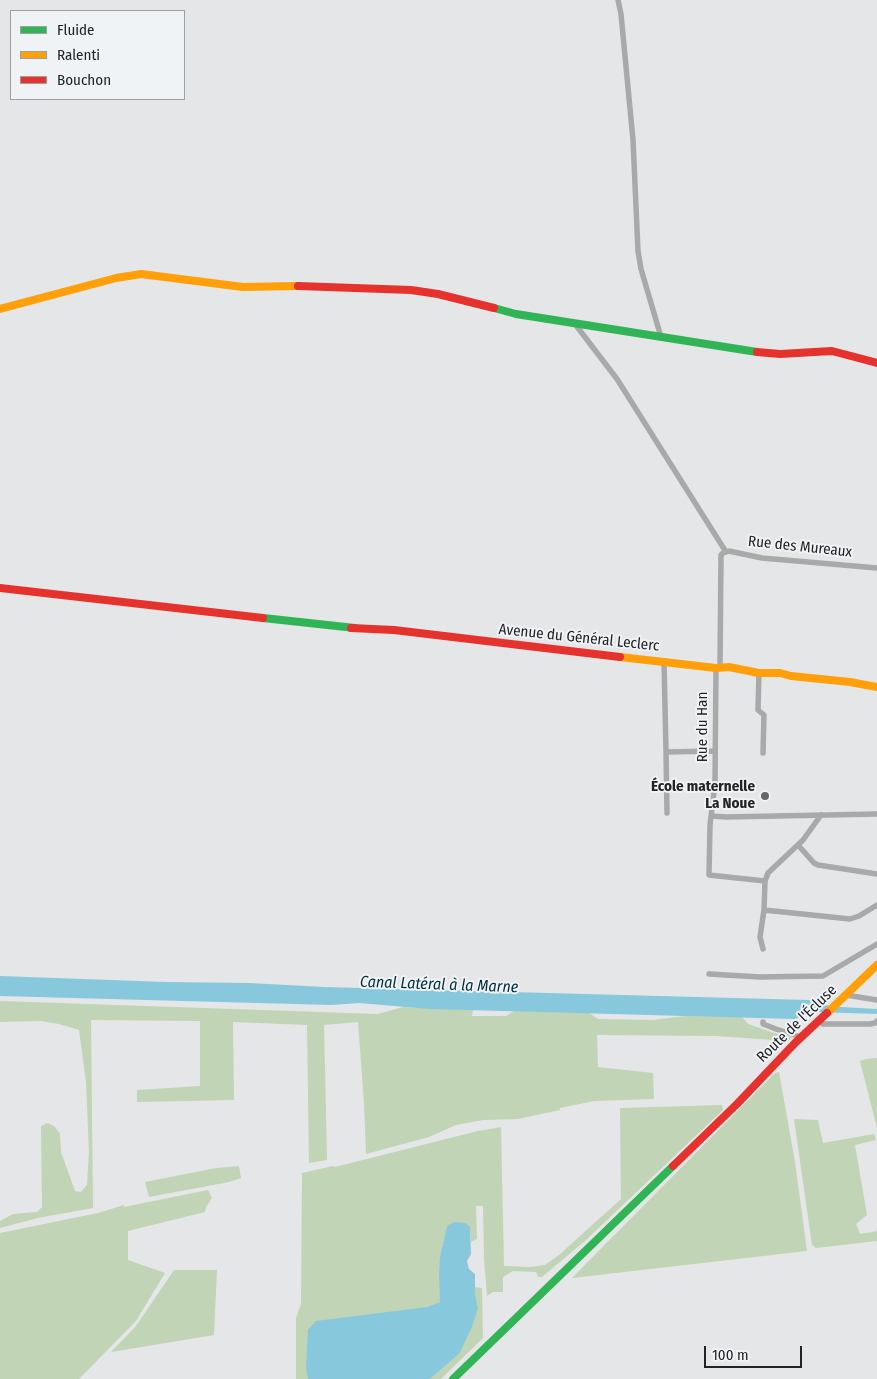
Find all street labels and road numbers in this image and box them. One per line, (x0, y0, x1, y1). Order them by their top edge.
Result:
street label: Rue des Mureaux (747, 533, 853, 561)
street label: Avenue du Général Leclerc (498, 621, 660, 655)
street label: Rue du Han (694, 692, 712, 762)
street label: Route de l'Écluse (753, 981, 841, 1067)

